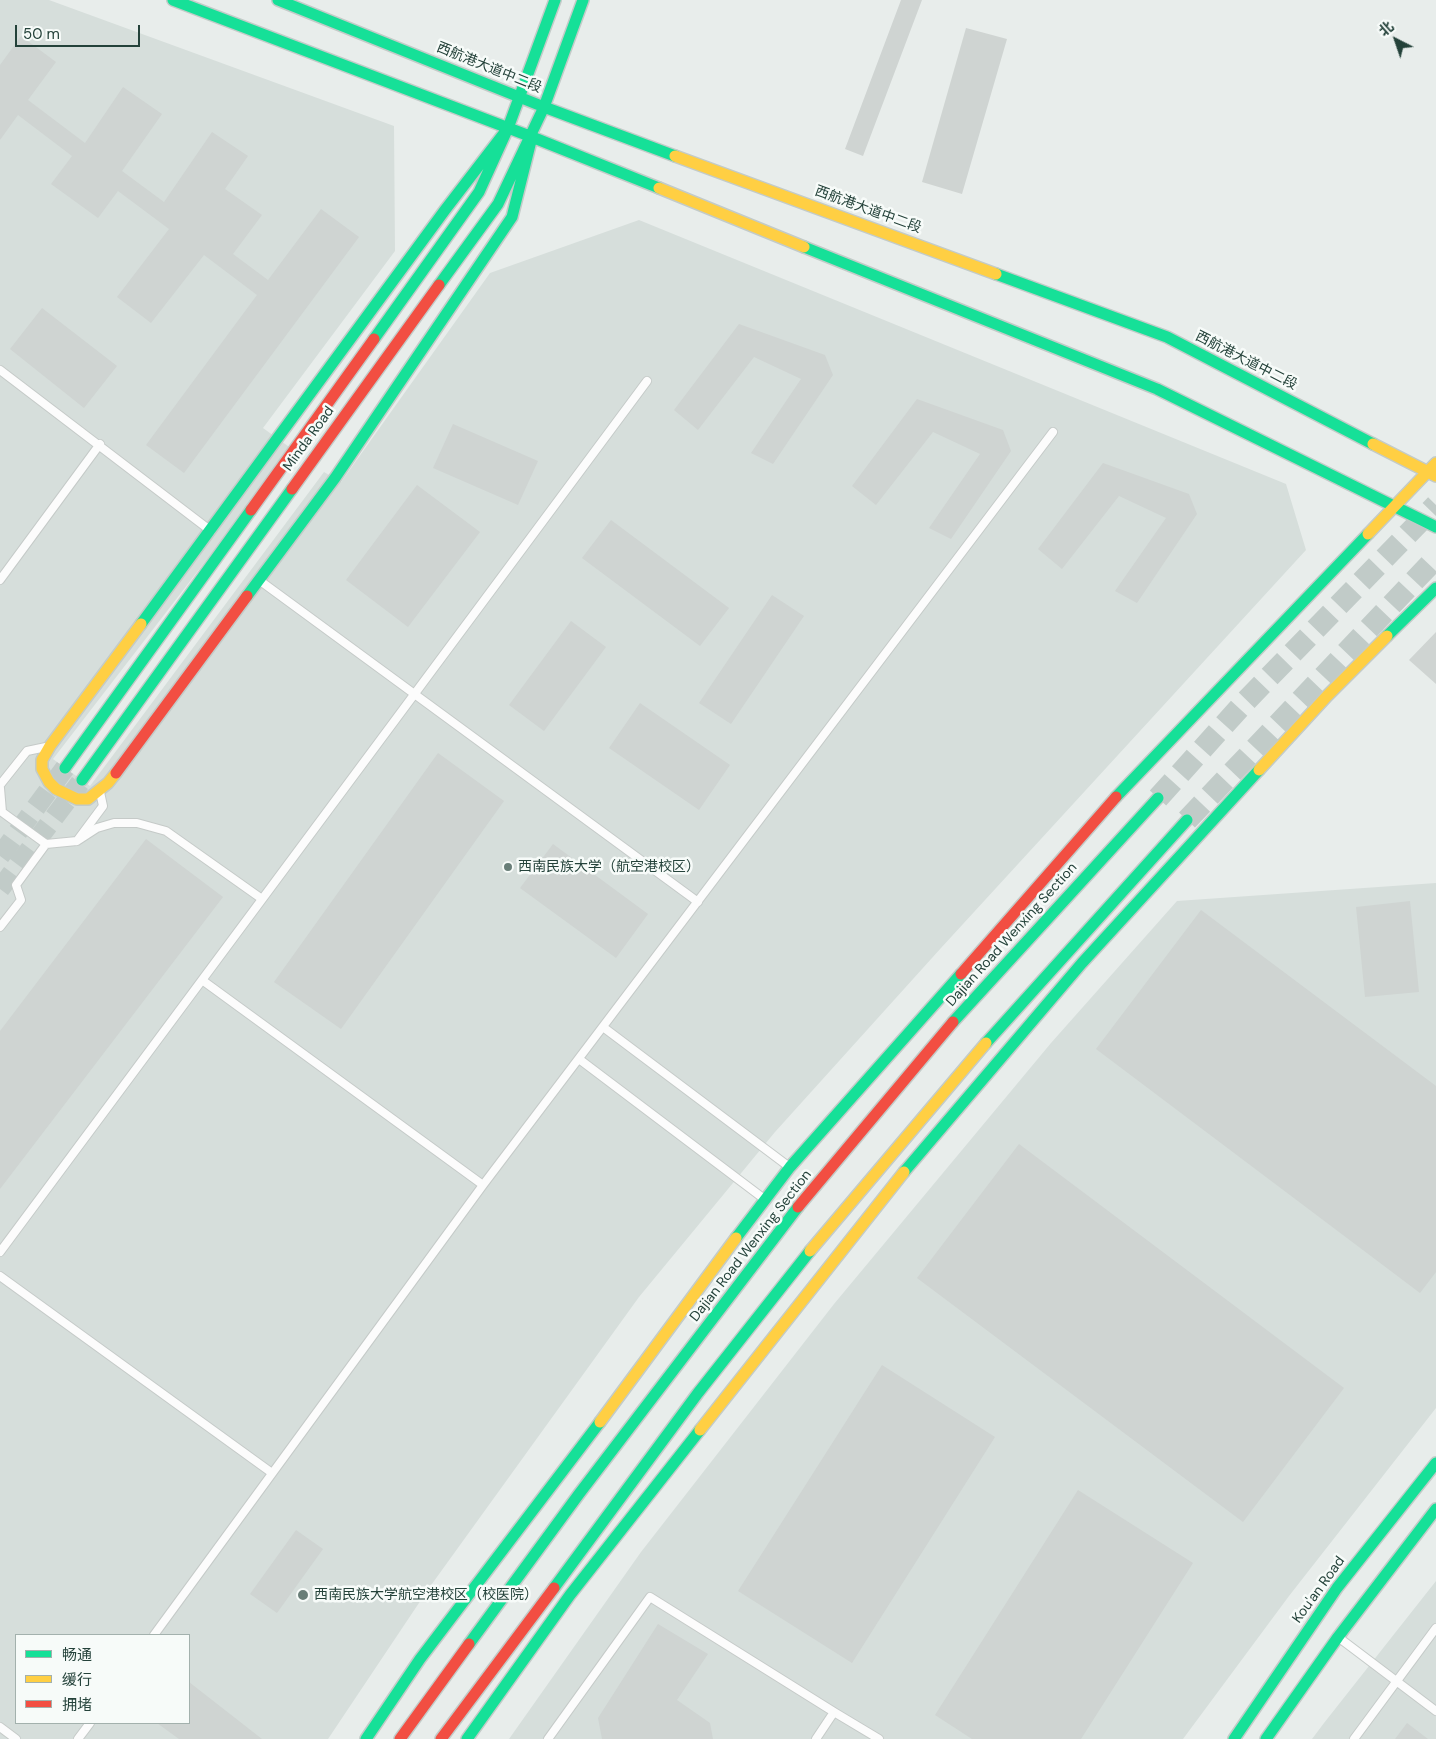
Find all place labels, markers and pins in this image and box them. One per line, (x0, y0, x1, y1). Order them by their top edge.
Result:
place label: 西南民族大学（航空港校区） (518, 859, 700, 875)
marker: 西南民族大学（航空港校区） (502, 861, 514, 873)
place label: 西南民族大学航空港校区（校医院） (314, 1587, 538, 1603)
marker: 西南民族大学航空港校区（校医院） (296, 1588, 310, 1602)

